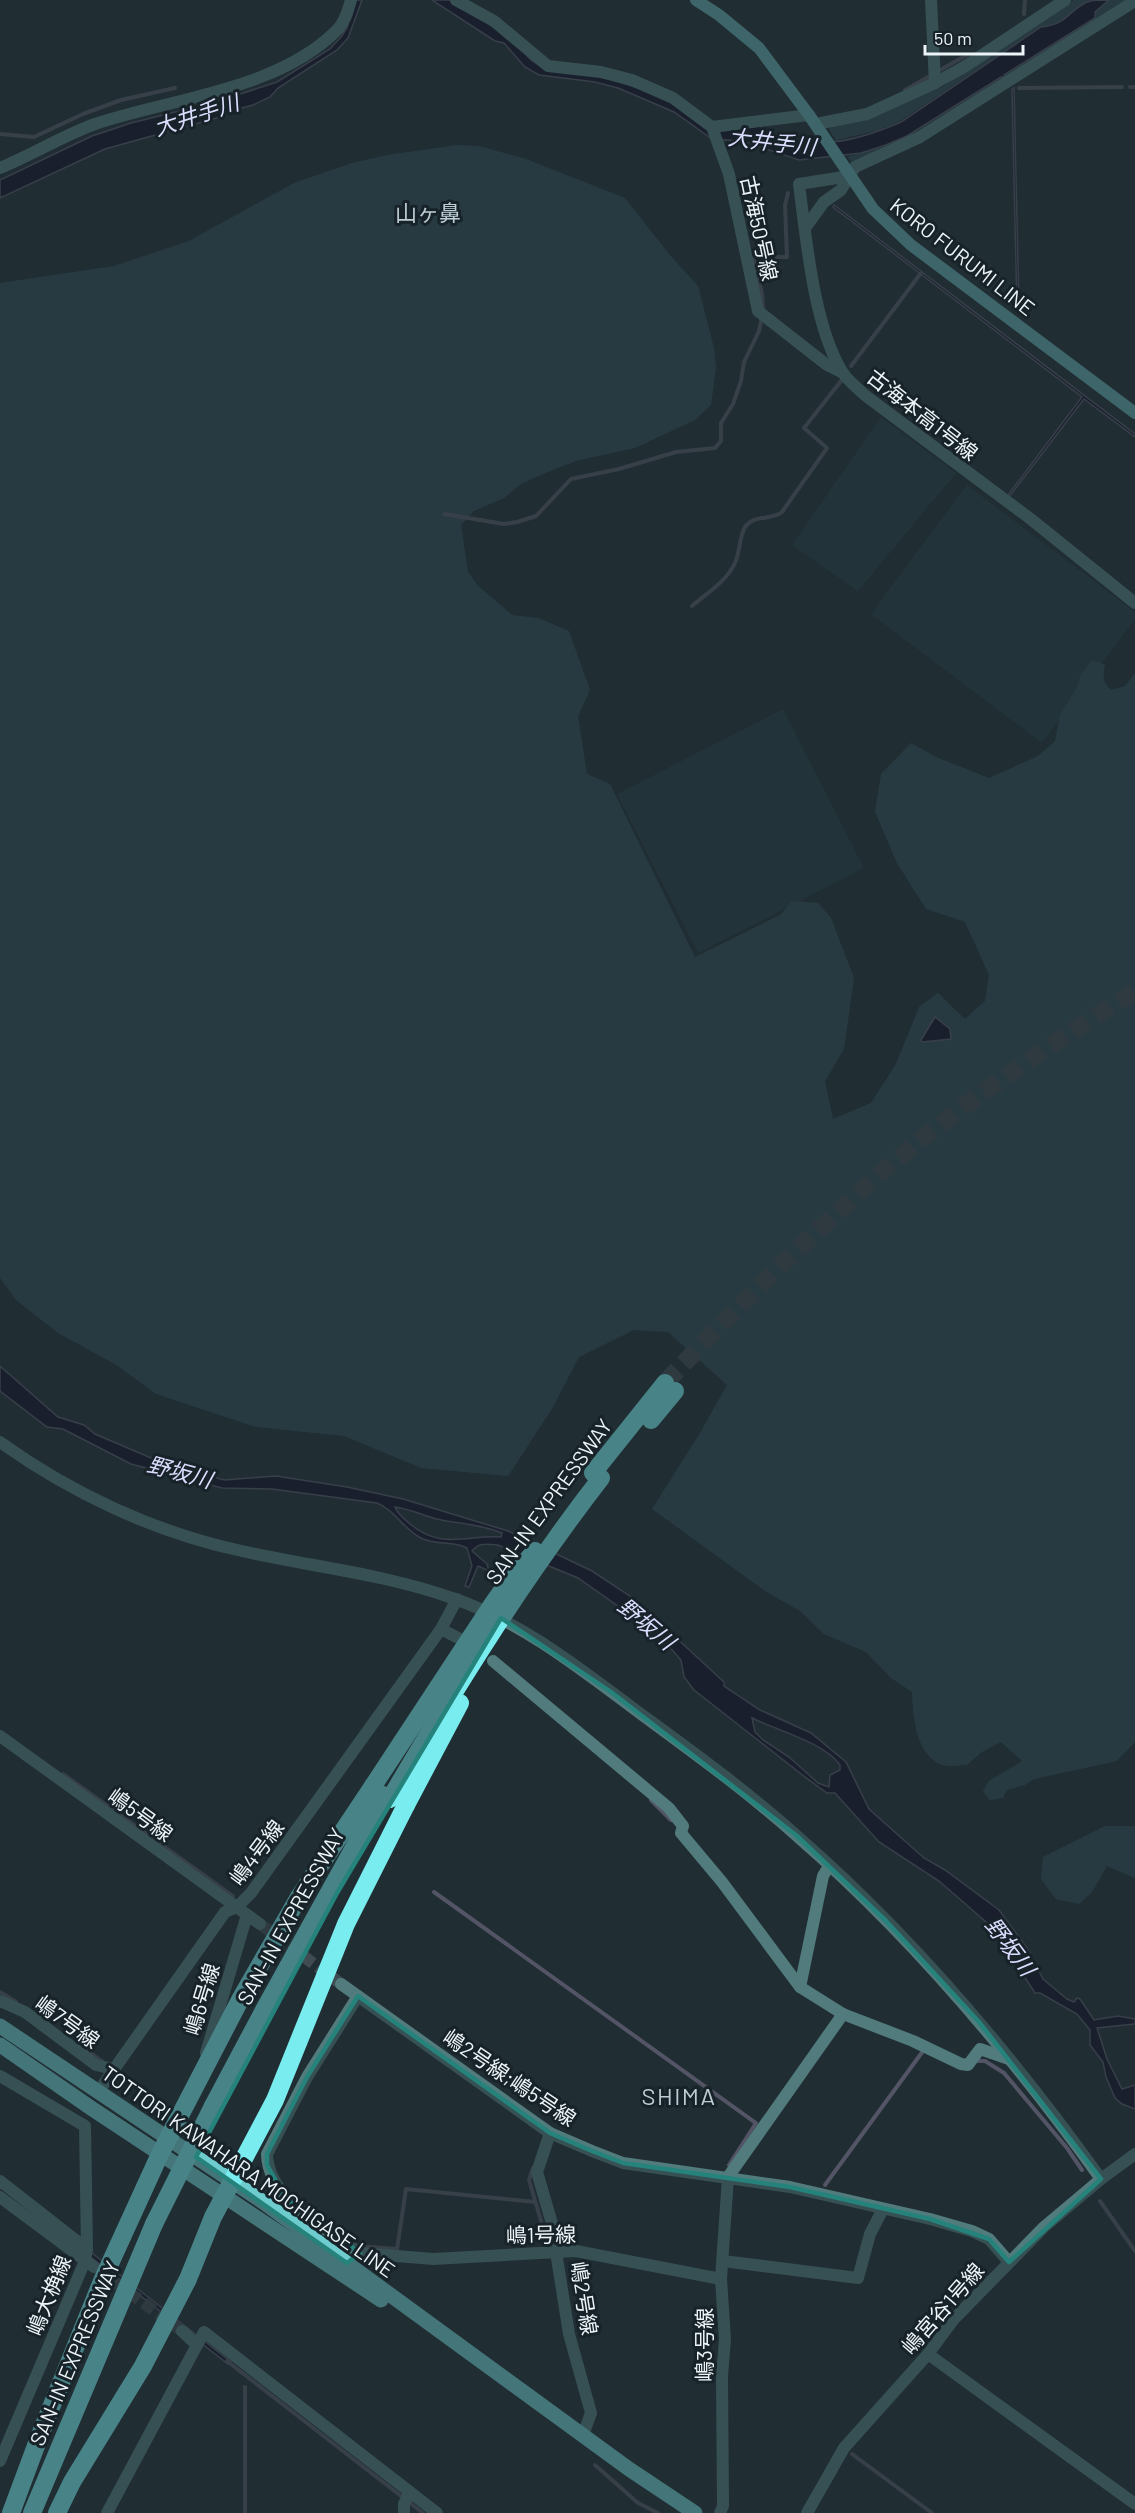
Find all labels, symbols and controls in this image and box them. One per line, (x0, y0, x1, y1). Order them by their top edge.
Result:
scale bar (925, 18, 1022, 56)
text: 50 m (934, 27, 972, 49)
water label: 大井手川 (150, 87, 244, 140)
water label: 大井手川 (727, 123, 819, 160)
street label: 古海50号線 (737, 173, 783, 283)
street label: KORO FURUMI LINE (886, 192, 1040, 320)
district label: 山ヶ鼻 (395, 199, 461, 225)
street label: 古海本高1号線 (863, 363, 983, 465)
street label: SAN-IN EXPRESSWAY (480, 1413, 616, 1589)
water label: 野坂川 (145, 1450, 217, 1493)
water label: 野坂川 (613, 1592, 682, 1655)
street label: 嶋5号線 (104, 1782, 178, 1846)
street label: 嶋4号線 (224, 1815, 288, 1889)
street label: SAN-IN EXPRESSWAY (231, 1823, 349, 2009)
water label: 野坂川 (981, 1912, 1042, 1982)
street label: 嶋6号線 (178, 1960, 224, 2038)
street label: 嶋7号線 (31, 1989, 105, 2053)
street label: 嶋2号線;嶋5号線 (439, 2023, 581, 2131)
street label: TOTTORI KAWAHARA MOCHIGASE LINE (98, 2060, 400, 2282)
district label: SHIMA (641, 2081, 717, 2110)
street label: 嶋1号線 (506, 2221, 576, 2247)
street label: 嶋大桷線 (21, 2251, 75, 2339)
street label: SAN-IN EXPRESSWAY (24, 2257, 124, 2449)
street label: 嶋宮谷1号線 (896, 2257, 988, 2359)
street label: 嶋2号線 (567, 2259, 603, 2337)
street label: 嶋3号線 (691, 2308, 716, 2382)

